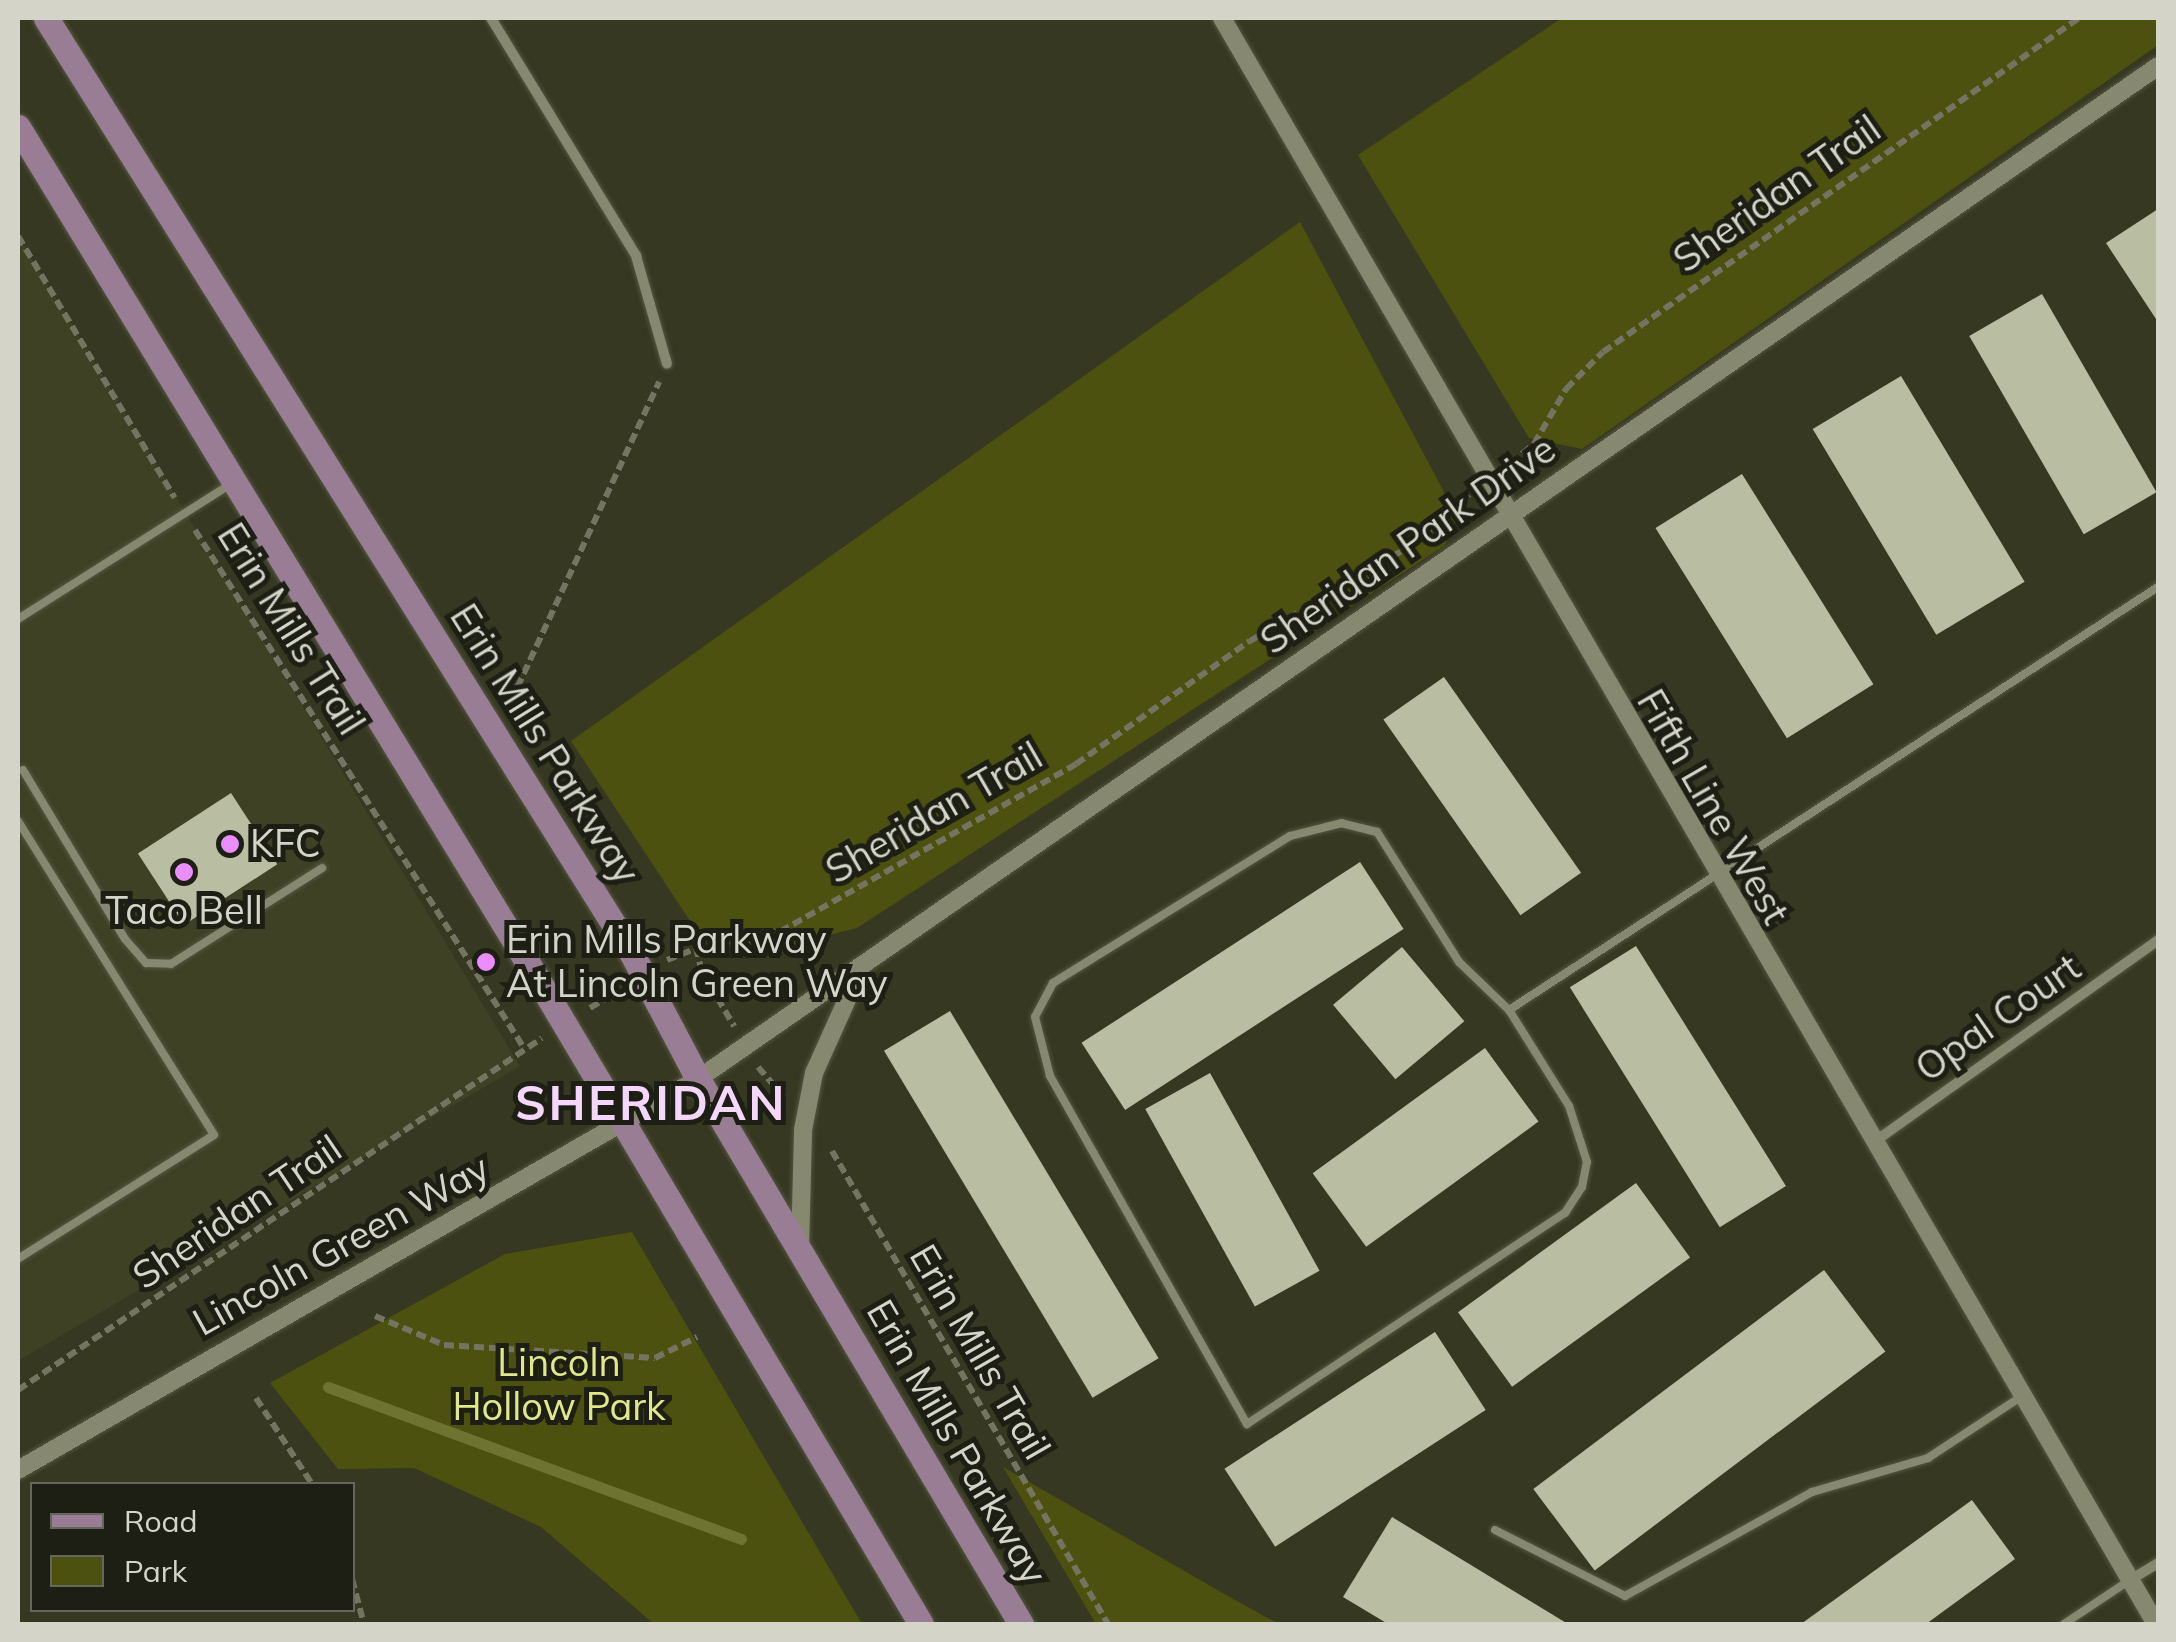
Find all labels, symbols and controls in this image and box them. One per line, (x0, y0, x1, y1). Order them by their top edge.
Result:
street label: Sheridan Trail (1665, 106, 1889, 282)
street label: Sheridan Park Drive (1252, 426, 1564, 664)
street label: Erin Mills Trail (208, 515, 374, 743)
street label: Erin Mills Parkway (441, 596, 649, 892)
street label: Fifth Line West (1627, 682, 1799, 932)
street label: Sheridan Trail (818, 733, 1050, 893)
place label: KFC (250, 821, 321, 867)
marker: KFC (219, 833, 241, 855)
marker: Taco Bell (173, 861, 195, 883)
place label: Taco Bell (105, 888, 263, 934)
place label: Erin Mills Parkway At Lincoln Green Way (506, 917, 888, 1006)
street label: Opal Court (1907, 945, 2089, 1091)
marker: Erin Mills Parkway At Lincoln Green Way (475, 951, 497, 973)
district label: SHERIDAN (515, 1074, 787, 1132)
street label: Sheridan Trail (124, 1125, 350, 1299)
street label: Lincoln Green Way (185, 1145, 497, 1345)
street label: Erin Mills Trail (900, 1236, 1060, 1468)
street label: Erin Mills Parkway (857, 1292, 1057, 1592)
park label: Lincoln Hollow Park (452, 1340, 666, 1430)
legend (30, 1482, 355, 1612)
text: Road (124, 1502, 198, 1540)
text: Park (124, 1552, 187, 1590)

